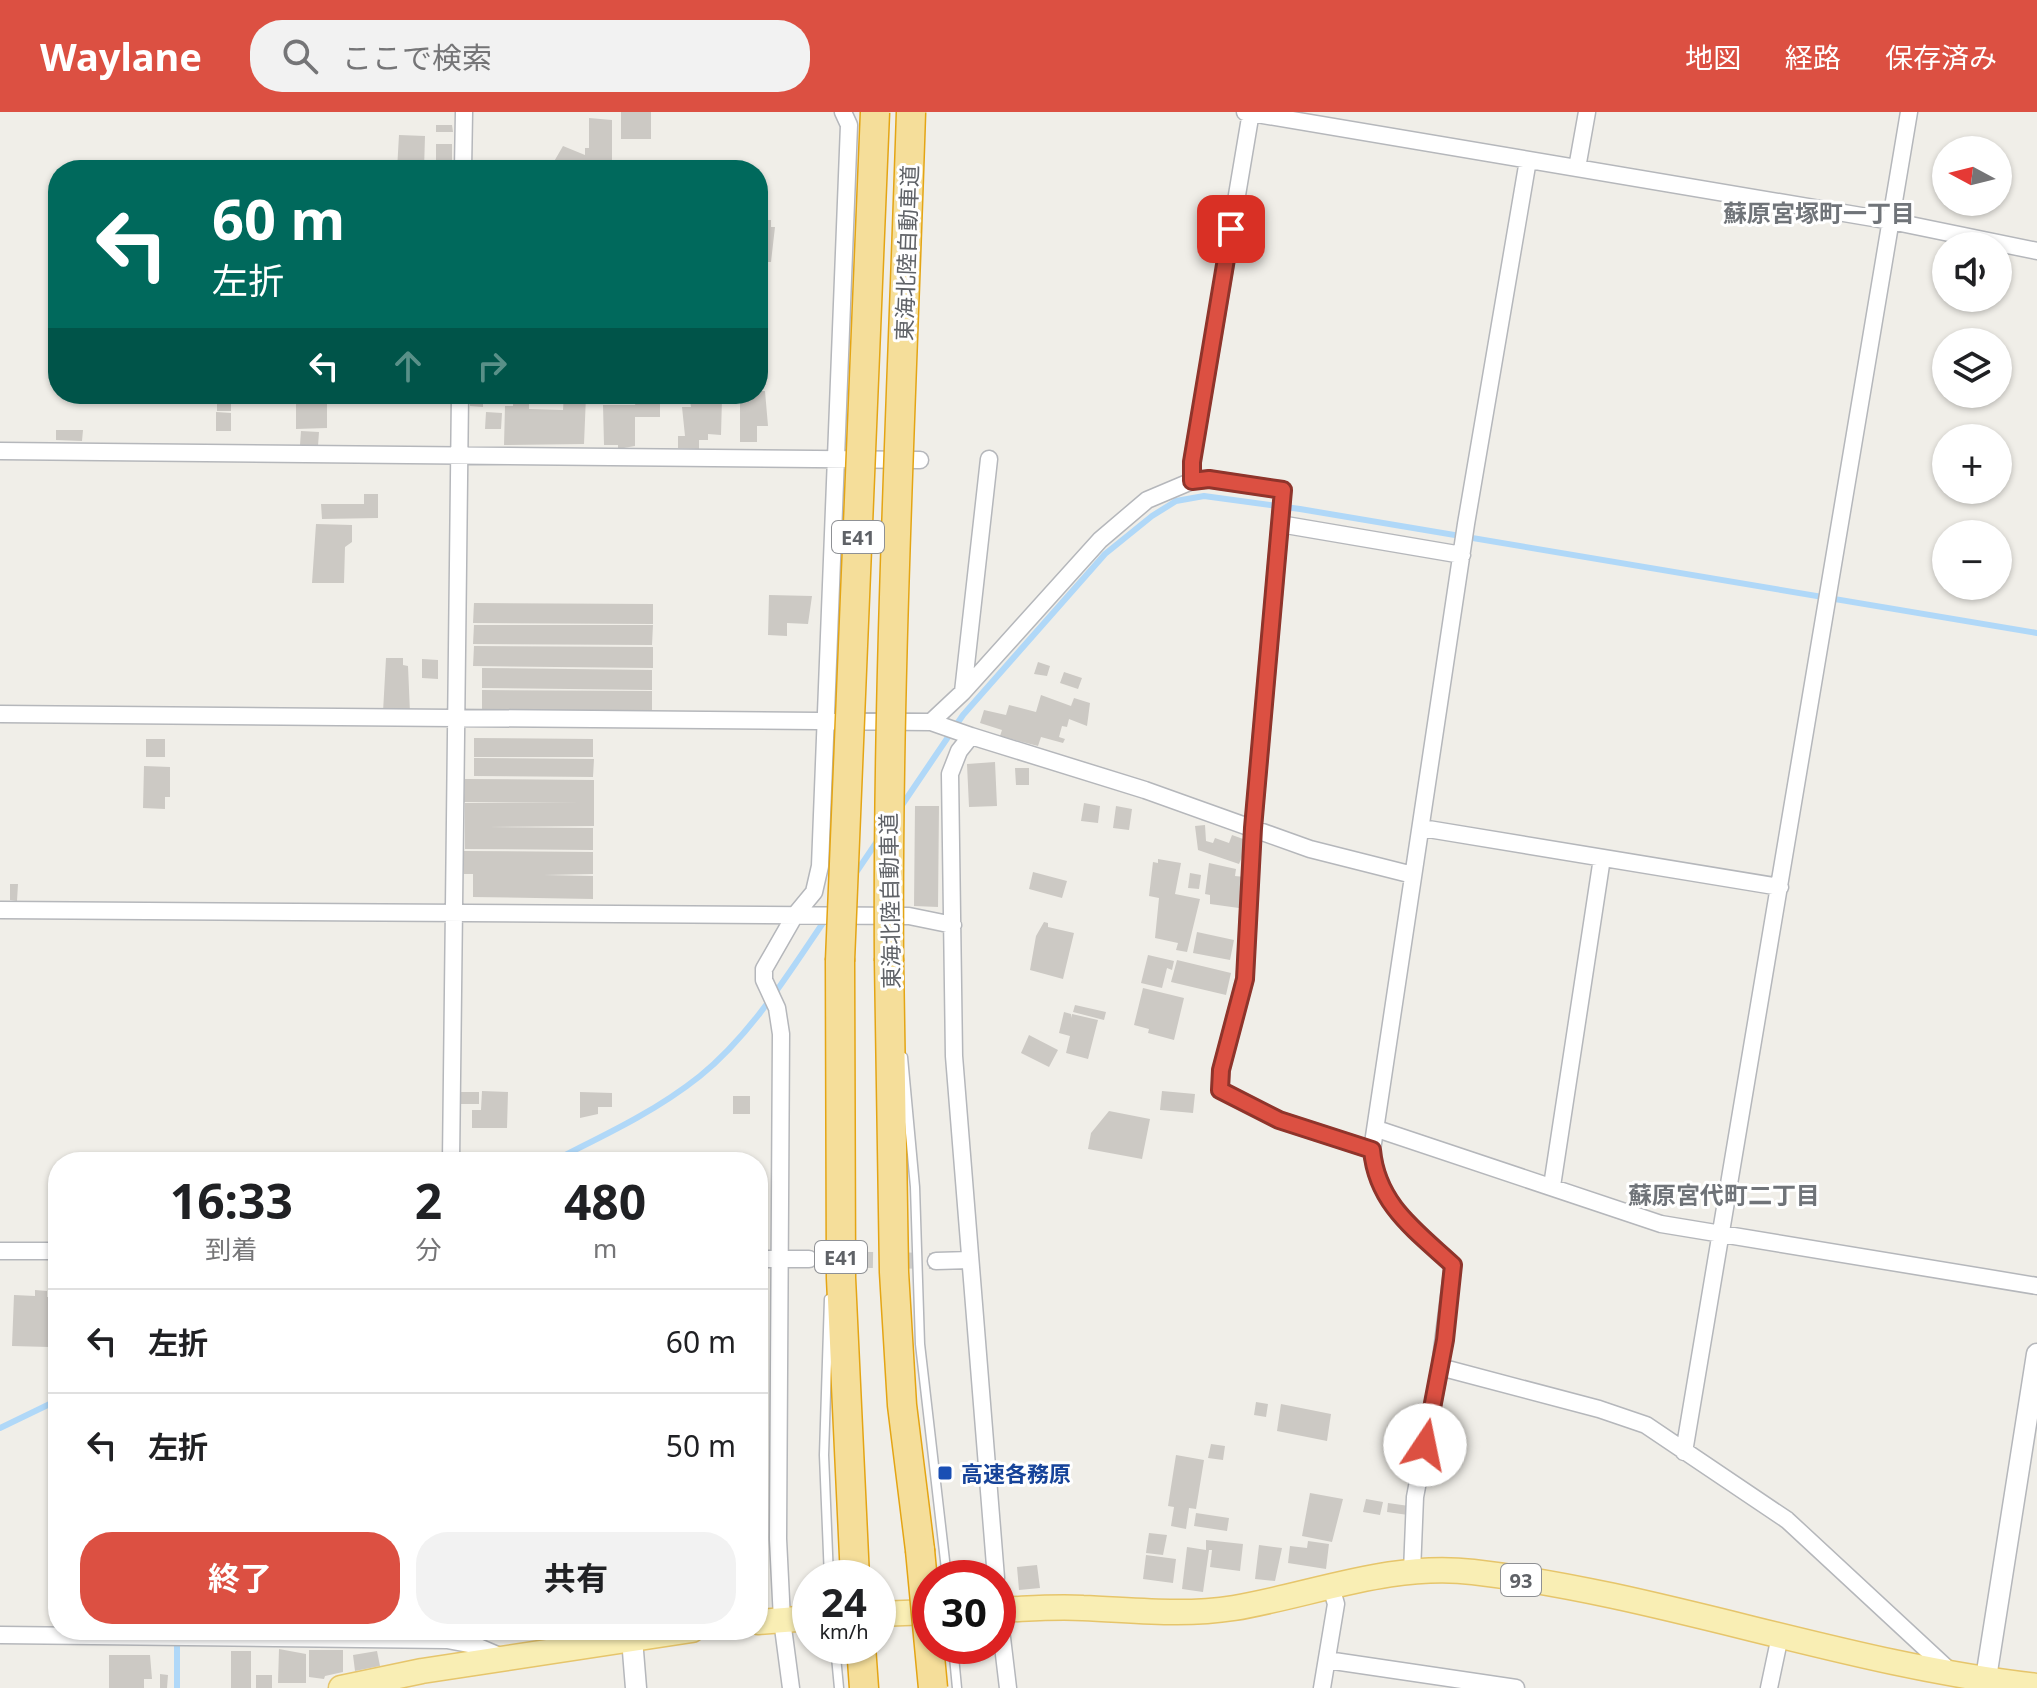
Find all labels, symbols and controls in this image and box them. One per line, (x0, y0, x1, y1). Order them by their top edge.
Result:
search box (250, 20, 810, 92)
text: Waylane (40, 30, 202, 82)
icon: search (278, 34, 322, 78)
text: ここで検索 (342, 37, 492, 78)
text: 地図 (1685, 38, 1741, 76)
text: 経路 (1785, 38, 1841, 76)
text: 保存済み (1885, 38, 1997, 76)
north arrow (1932, 136, 2012, 216)
map controls (1932, 136, 2012, 600)
street label: 東海北陸自動車道 (888, 165, 924, 341)
text: 60 m (212, 180, 345, 256)
icon: left (80, 192, 184, 296)
pin (1197, 195, 1265, 263)
district label: 蘇原宮塚町一丁目 (1723, 196, 1915, 229)
icon: arrive (1209, 207, 1253, 251)
button: sound (1932, 232, 2012, 312)
text: 左折 (212, 256, 284, 305)
button: layers (1932, 328, 2012, 408)
icon: left (302, 344, 346, 388)
icon: ahead (386, 344, 430, 388)
icon: right (470, 344, 514, 388)
button: + (1932, 424, 2012, 504)
button: − (1932, 520, 2012, 600)
road number: E41 (832, 521, 884, 553)
street label: 東海北陸自動車道 (872, 813, 906, 989)
text: 16:33 (170, 1168, 293, 1233)
text: 2 (415, 1168, 442, 1233)
text: 480 (564, 1169, 646, 1234)
district label: 蘇原宮代町二丁目 (1628, 1178, 1820, 1211)
text: m (593, 1230, 617, 1266)
text: 到着 (205, 1231, 257, 1267)
text: 分 (415, 1231, 441, 1267)
road number: E41 (815, 1241, 867, 1273)
icon: left (80, 1319, 124, 1363)
text: 60 m (666, 1321, 736, 1362)
text: 左折 (148, 1322, 208, 1363)
position arrow (1383, 1403, 1467, 1487)
icon: left (80, 1423, 124, 1467)
text: 50 m (666, 1425, 736, 1466)
text: 左折 (148, 1426, 208, 1467)
place label: 高速各務原 (961, 1458, 1071, 1488)
marker: 高速各務原 (936, 1464, 954, 1482)
button: 終了 (80, 1532, 400, 1624)
button: 共有 (416, 1532, 736, 1624)
speed limit sign: 30 (912, 1560, 1016, 1664)
road number: 93 (1501, 1564, 1541, 1596)
text: 24 (821, 1574, 867, 1629)
text: km/h (819, 1618, 869, 1645)

